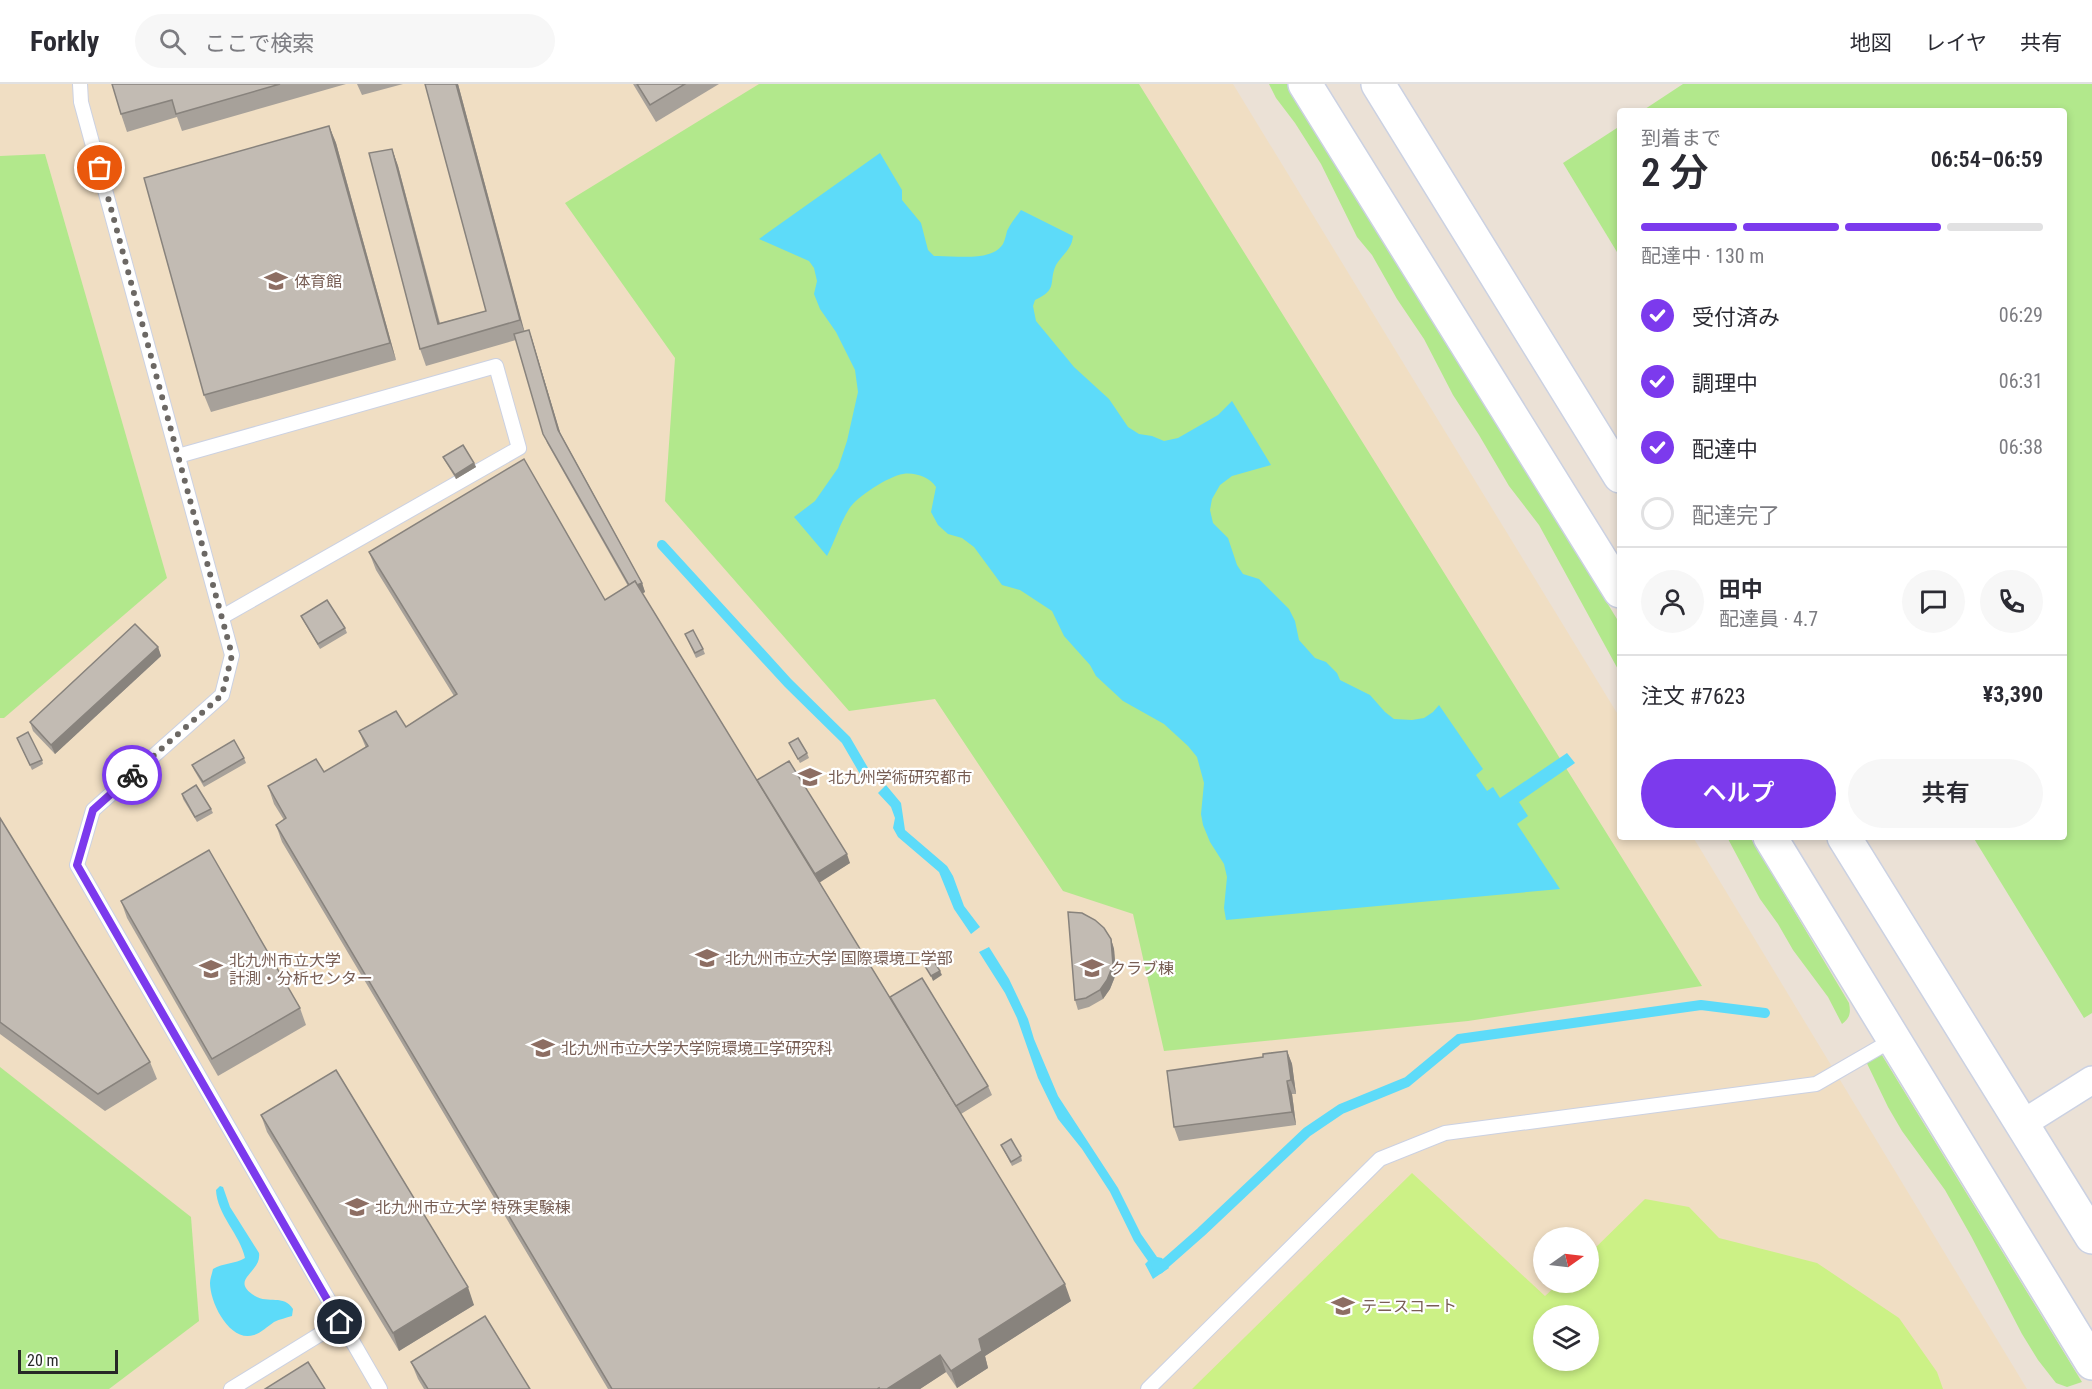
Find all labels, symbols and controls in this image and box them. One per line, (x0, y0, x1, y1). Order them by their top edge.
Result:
search box (135, 14, 555, 68)
text: Forkly (30, 25, 99, 58)
icon: search (156, 25, 189, 58)
text: ここで検索 (204, 31, 314, 56)
text: 地図 (1850, 31, 1892, 55)
text: レイヤ (1925, 31, 1987, 55)
text: 共有 (2020, 31, 2062, 55)
text: 到着まで (1641, 126, 1721, 150)
pin (74, 142, 125, 193)
text: 06:54–06:59 (1931, 147, 2043, 172)
text: 2 分 (1641, 150, 1709, 196)
icon: bag (83, 151, 116, 184)
text: 配達中 · 130 m (1641, 244, 1764, 268)
school or university icon: 体育館 (263, 268, 289, 294)
place label: 体育館 (294, 272, 342, 291)
icon: check (1641, 299, 1674, 332)
text: 06:29 (1999, 303, 2043, 327)
text: 受付済み (1692, 305, 1780, 330)
icon: check (1641, 365, 1674, 398)
text: 06:31 (1999, 369, 2043, 393)
text: 調理中 (1692, 371, 1758, 396)
icon: check (1641, 431, 1674, 464)
text: 06:38 (1999, 435, 2043, 459)
text: 配達中 (1692, 437, 1758, 462)
text: 配達完了 (1692, 503, 1780, 528)
button: person (1641, 570, 1704, 633)
button: chat (1902, 570, 1965, 633)
button: phone (1980, 570, 2043, 633)
text: 田中 (1719, 577, 1763, 602)
text: 配達員 · 4.7 (1719, 607, 1818, 631)
text: ¥3,390 (1983, 682, 2043, 707)
text: 注文 #7623 (1641, 684, 1746, 709)
courier (102, 745, 162, 805)
icon: bike (116, 759, 149, 792)
button: ヘルプ (1641, 759, 1836, 828)
button: 共有 (1848, 759, 2043, 828)
school or university icon: 北九州学術研究都市 (797, 764, 823, 790)
place label: 北九州学術研究都市 (828, 768, 972, 787)
school or university icon: 北九州市立大学 国際環境工学部 (694, 945, 720, 971)
place label: 北九州市立大学 国際環境工学部 (725, 949, 953, 968)
place label: 北九州市立大学 計測・分析センター (229, 951, 373, 988)
school or university icon: クラブ棟 (1079, 955, 1105, 981)
school or university icon: 北九州市立大学 計測・分析センター (198, 956, 224, 982)
place label: クラブ棟 (1110, 959, 1174, 978)
school or university icon: 北九州市立大学大学院環境工学研究科 (530, 1035, 556, 1061)
place label: 北九州市立大学大学院環境工学研究科 (561, 1039, 833, 1058)
school or university icon: 北九州市立大学 特殊実験棟 (344, 1194, 370, 1220)
place label: 北九州市立大学 特殊実験棟 (375, 1198, 571, 1217)
north arrow (1533, 1227, 1599, 1293)
map controls (1533, 1227, 1599, 1371)
school or university icon: テニスコート (1330, 1293, 1356, 1319)
pin (314, 1296, 365, 1347)
place label: テニスコート (1361, 1297, 1457, 1316)
icon: home (323, 1305, 356, 1338)
button: layers (1533, 1305, 1599, 1371)
scale bar (18, 1347, 118, 1374)
text: 20 m (27, 1351, 59, 1370)

